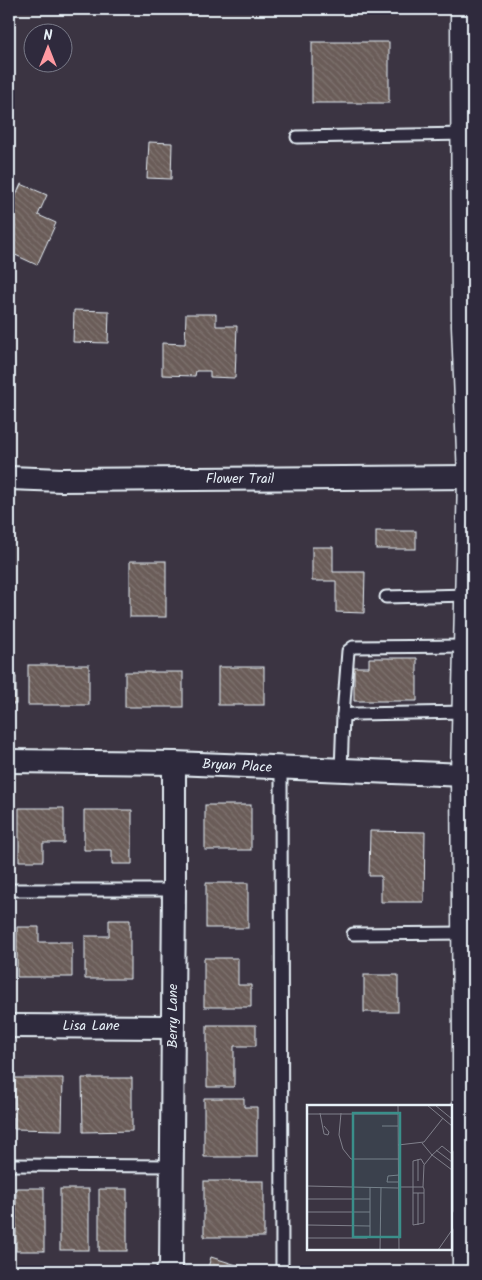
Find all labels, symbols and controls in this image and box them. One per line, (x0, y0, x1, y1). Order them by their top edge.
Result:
north arrow (22, 22, 72, 72)
text: N (44, 25, 53, 47)
street label: Flower Trail (206, 468, 275, 490)
street label: Bryan Place (202, 753, 273, 779)
street label: Berry Lane (162, 983, 184, 1048)
street label: Lisa Lane (62, 1015, 120, 1037)
inset map (307, 1105, 452, 1250)

